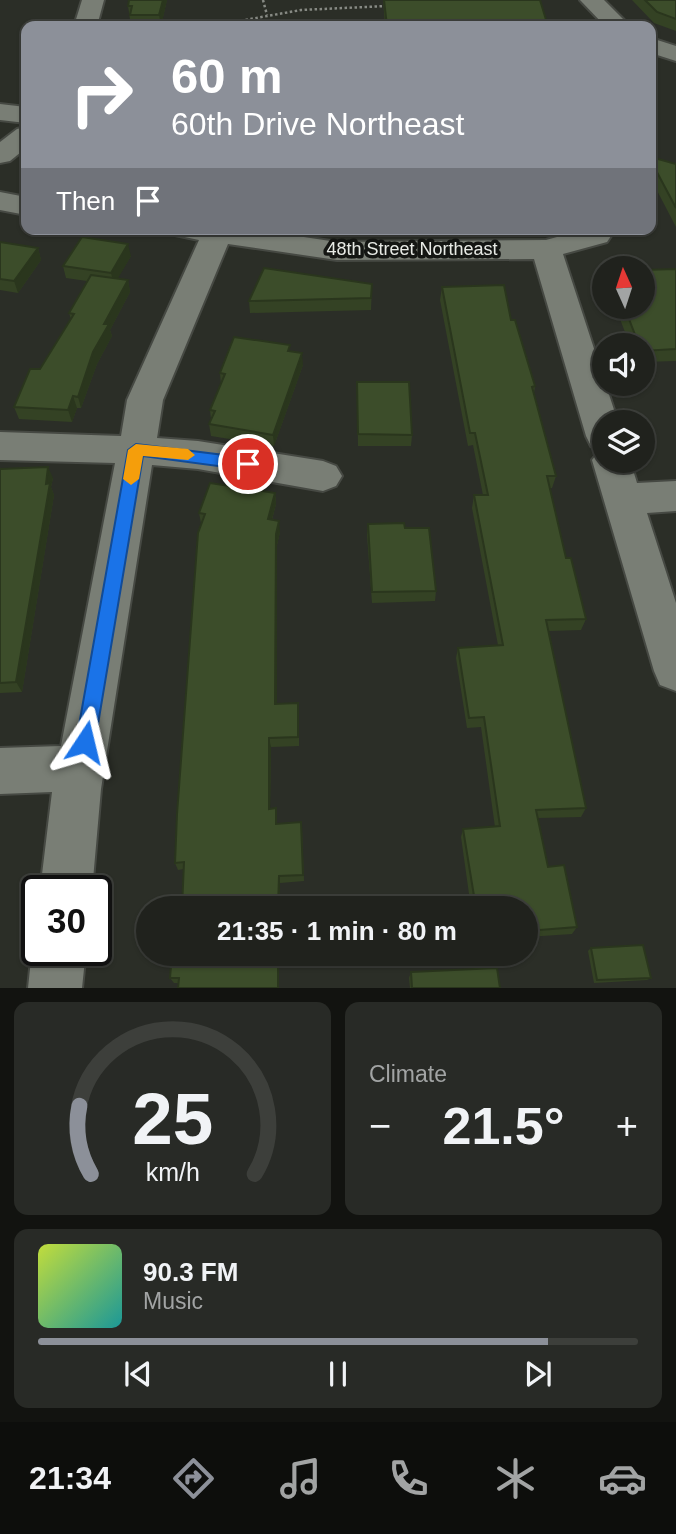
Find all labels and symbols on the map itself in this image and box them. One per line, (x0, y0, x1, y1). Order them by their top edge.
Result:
street label: 48th Street Northeast (326, 239, 498, 259)
north arrow (592, 256, 654, 318)
pin (218, 434, 278, 494)
position arrow (48, 705, 122, 779)
speed limit sign: 30 (21, 875, 112, 966)

